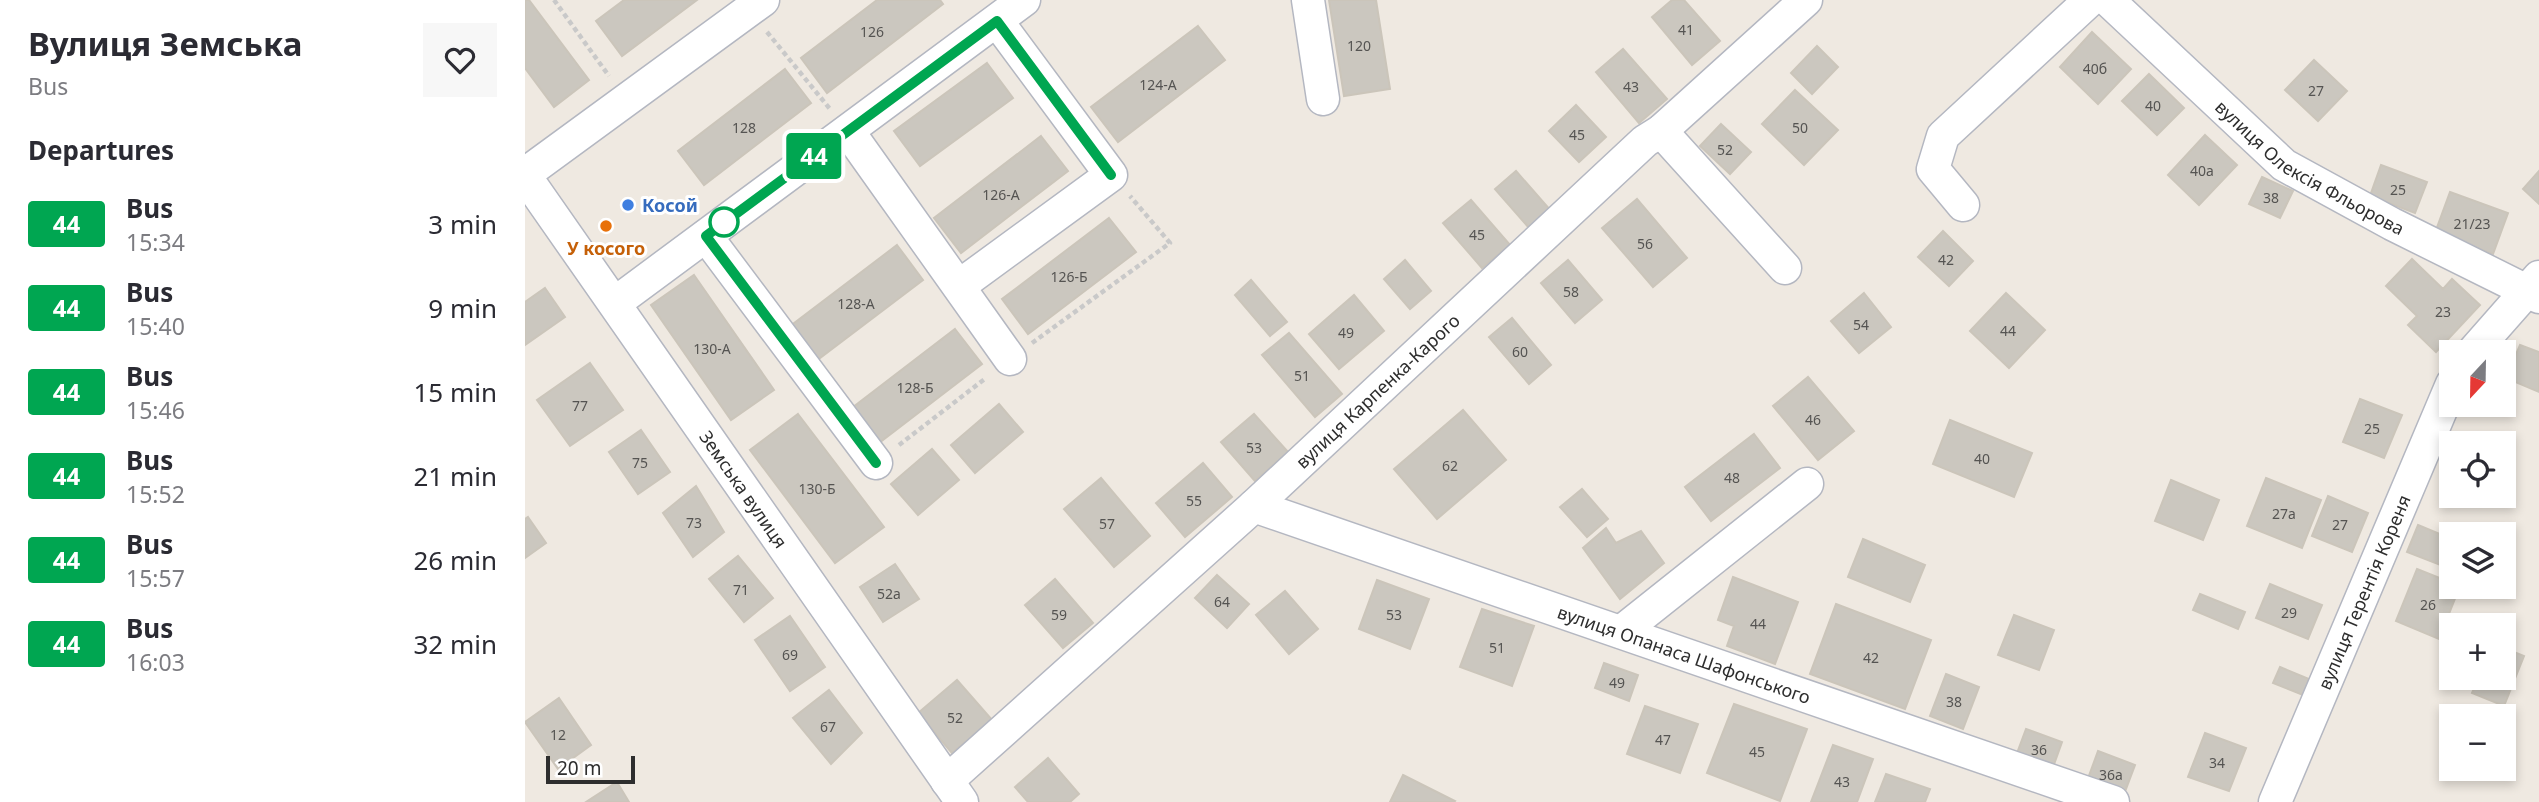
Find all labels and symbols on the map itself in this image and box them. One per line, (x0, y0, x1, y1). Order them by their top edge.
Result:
house number: 41 (1678, 20, 1694, 39)
house number: 126 (860, 22, 884, 41)
house number: 120 (1347, 36, 1371, 55)
house number: 40б (2083, 59, 2107, 78)
house number: 124-А (1139, 75, 1177, 94)
house number: 43 (1623, 77, 1639, 96)
house number: 27 (2308, 81, 2324, 100)
street label: вулиця Олексія Фльорова (2210, 95, 2408, 240)
house number: 40 (2145, 96, 2161, 115)
house number: 128 (732, 118, 756, 137)
house number: 50 (1792, 118, 1808, 137)
house number: 45 (1569, 125, 1585, 144)
line badge: 44 (783, 133, 845, 179)
house number: 52 (1717, 140, 1733, 159)
house number: 40а (2190, 161, 2214, 180)
house number: 25 (2390, 180, 2406, 199)
house number: 126-А (982, 185, 1020, 204)
house number: 38 (2263, 188, 2279, 207)
place label: Косой (642, 193, 698, 217)
marker: Косой (620, 197, 636, 213)
unlabelled marker (709, 207, 739, 237)
house number: 21/23 (2453, 214, 2491, 233)
marker: У косого (598, 218, 614, 234)
house number: 45 (1469, 225, 1485, 244)
house number: 56 (1637, 234, 1653, 253)
place label: У косого (567, 236, 645, 260)
house number: 42 (1938, 250, 1954, 269)
house number: 126-Б (1050, 267, 1088, 286)
house number: 58 (1563, 282, 1579, 301)
house number: 128-А (837, 294, 875, 313)
house number: 23 (2435, 302, 2451, 321)
street label: вулиця Карпенка-Карого (1290, 308, 1465, 473)
house number: 54 (1853, 315, 1869, 334)
house number: 44 (2000, 321, 2016, 340)
house number: 49 (1338, 323, 1354, 342)
house number: 130-А (693, 339, 731, 358)
north arrow (2439, 340, 2517, 416)
house number: 60 (1512, 342, 1528, 361)
house number: 51 (1294, 366, 1310, 385)
house number: 128-Б (896, 378, 934, 397)
house number: 77 (572, 396, 588, 415)
house number: 46 (1805, 410, 1821, 429)
house number: 25 (2364, 419, 2380, 438)
street label: Земська вулиця (694, 426, 793, 553)
house number: 53 (1246, 438, 1262, 457)
house number: 40 (1974, 449, 1990, 468)
house number: 75 (632, 453, 648, 472)
house number: 62 (1442, 456, 1458, 475)
house number: 48 (1724, 468, 1740, 487)
house number: 130-Б (798, 479, 836, 498)
house number: 55 (1186, 491, 1202, 510)
street label: вулиця Терентія Кореня (2312, 491, 2416, 693)
house number: 27а (2272, 504, 2296, 523)
house number: 73 (686, 513, 702, 532)
house number: 57 (1099, 514, 1115, 533)
house number: 27 (2332, 515, 2348, 534)
house number: 71 (733, 580, 749, 599)
house number: 52а (877, 584, 901, 603)
house number: 64 (1214, 592, 1230, 611)
house number: 26 (2420, 595, 2436, 614)
street label: вулиця Опанаса Шафонського (1554, 600, 1814, 709)
house number: 29 (2281, 603, 2297, 622)
house number: 59 (1051, 605, 1067, 624)
house number: 53 (1386, 605, 1402, 624)
house number: 44 (1750, 614, 1766, 633)
house number: 51 (1489, 638, 1505, 657)
house number: 69 (782, 645, 798, 664)
house number: 42 (1863, 648, 1879, 667)
house number: 49 (1609, 673, 1625, 692)
house number: 38 (1946, 692, 1962, 711)
house number: 52 (947, 708, 963, 727)
house number: 67 (820, 717, 836, 736)
house number: 12 (550, 725, 566, 744)
house number: 47 (1655, 730, 1671, 749)
house number: 36 (2031, 740, 2047, 759)
house number: 45 (1749, 742, 1765, 761)
scale bar (546, 753, 635, 785)
house number: 34 (2209, 753, 2225, 772)
house number: 36а (2099, 765, 2123, 784)
house number: 43 (1834, 772, 1850, 791)

